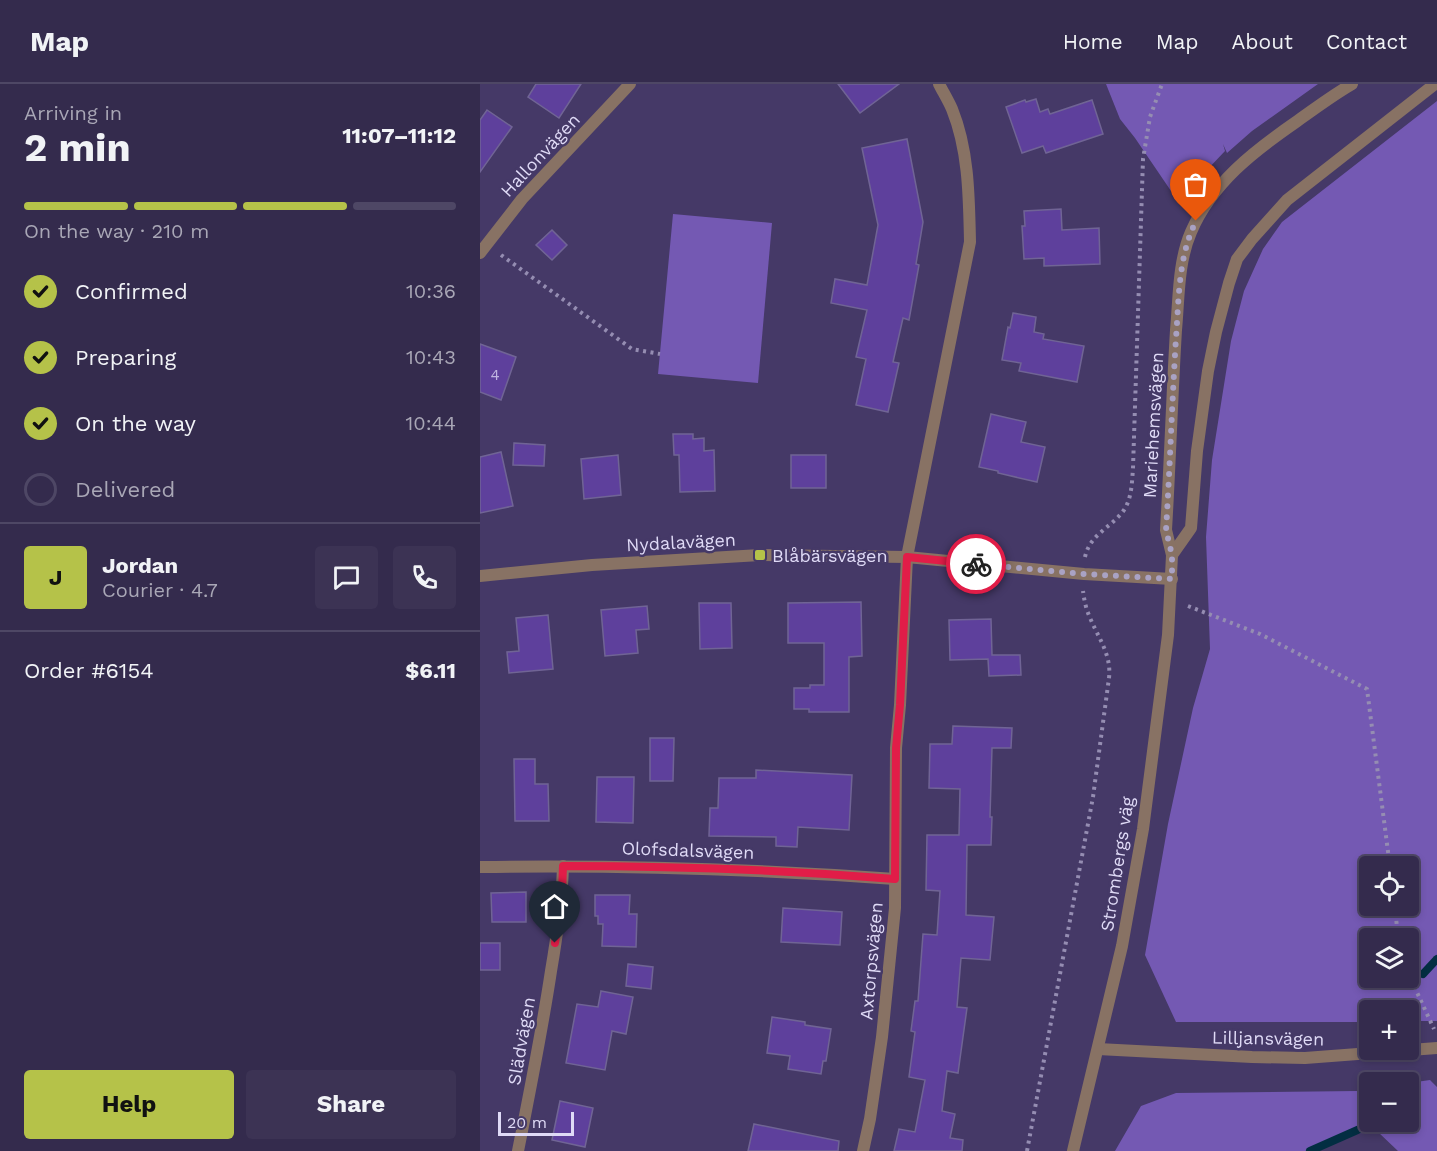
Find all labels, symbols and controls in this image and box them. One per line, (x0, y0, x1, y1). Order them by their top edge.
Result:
text: Map (30, 25, 89, 58)
text: Home (1063, 29, 1123, 54)
text: Map (1156, 29, 1199, 54)
text: About (1232, 29, 1293, 54)
text: Contact (1326, 29, 1407, 54)
text: Arriving in (24, 101, 122, 125)
street label: Hallonvägen (496, 109, 584, 201)
text: 11:07–11:12 (342, 123, 456, 148)
text: 2 min (24, 125, 131, 170)
pin (1170, 159, 1221, 221)
icon: bag (1179, 168, 1212, 201)
text: On the way · 210 m (24, 219, 209, 243)
icon: check (24, 275, 57, 308)
text: Confirmed (75, 279, 188, 304)
text: 10:36 (406, 279, 456, 303)
icon: check (24, 341, 57, 374)
text: Preparing (75, 345, 176, 370)
text: 10:43 (406, 345, 456, 369)
street label: Mariehemsvägen (1139, 351, 1167, 499)
house number: 4 (490, 366, 500, 384)
icon: check (24, 407, 57, 440)
text: On the way (75, 411, 196, 436)
text: 10:44 (405, 411, 456, 435)
text: Delivered (75, 477, 175, 502)
street label: Nydalavägen (626, 529, 736, 555)
courier (946, 534, 1006, 594)
place label: Blåbärsvägen (772, 545, 888, 566)
button: chat (315, 546, 378, 609)
button: phone (393, 546, 456, 609)
marker: Blåbärsvägen (753, 548, 767, 562)
icon: bike (960, 548, 993, 581)
text: Jordan (102, 553, 178, 578)
text: J (49, 565, 62, 590)
text: Courier · 4.7 (102, 578, 218, 602)
text: Order #6154 (24, 658, 154, 683)
text: $6.11 (405, 658, 456, 683)
street label: Strombergs väg (1096, 795, 1138, 933)
street label: Olofsdalsvägen (621, 837, 755, 863)
map controls (1359, 856, 1419, 1132)
button: locate (1359, 856, 1419, 916)
pin (529, 881, 580, 943)
icon: home (538, 890, 571, 923)
street label: Axtorpsvägen (855, 901, 887, 1021)
button: layers (1359, 928, 1419, 988)
street label: Slädvägen (503, 995, 539, 1087)
button: + (1359, 1000, 1419, 1060)
street label: Lilljansvägen (1212, 1027, 1324, 1049)
button: Help (24, 1070, 234, 1139)
button: Share (246, 1070, 456, 1139)
button: − (1359, 1072, 1419, 1132)
scale bar (498, 1109, 574, 1136)
text: 20 m (507, 1113, 547, 1132)

